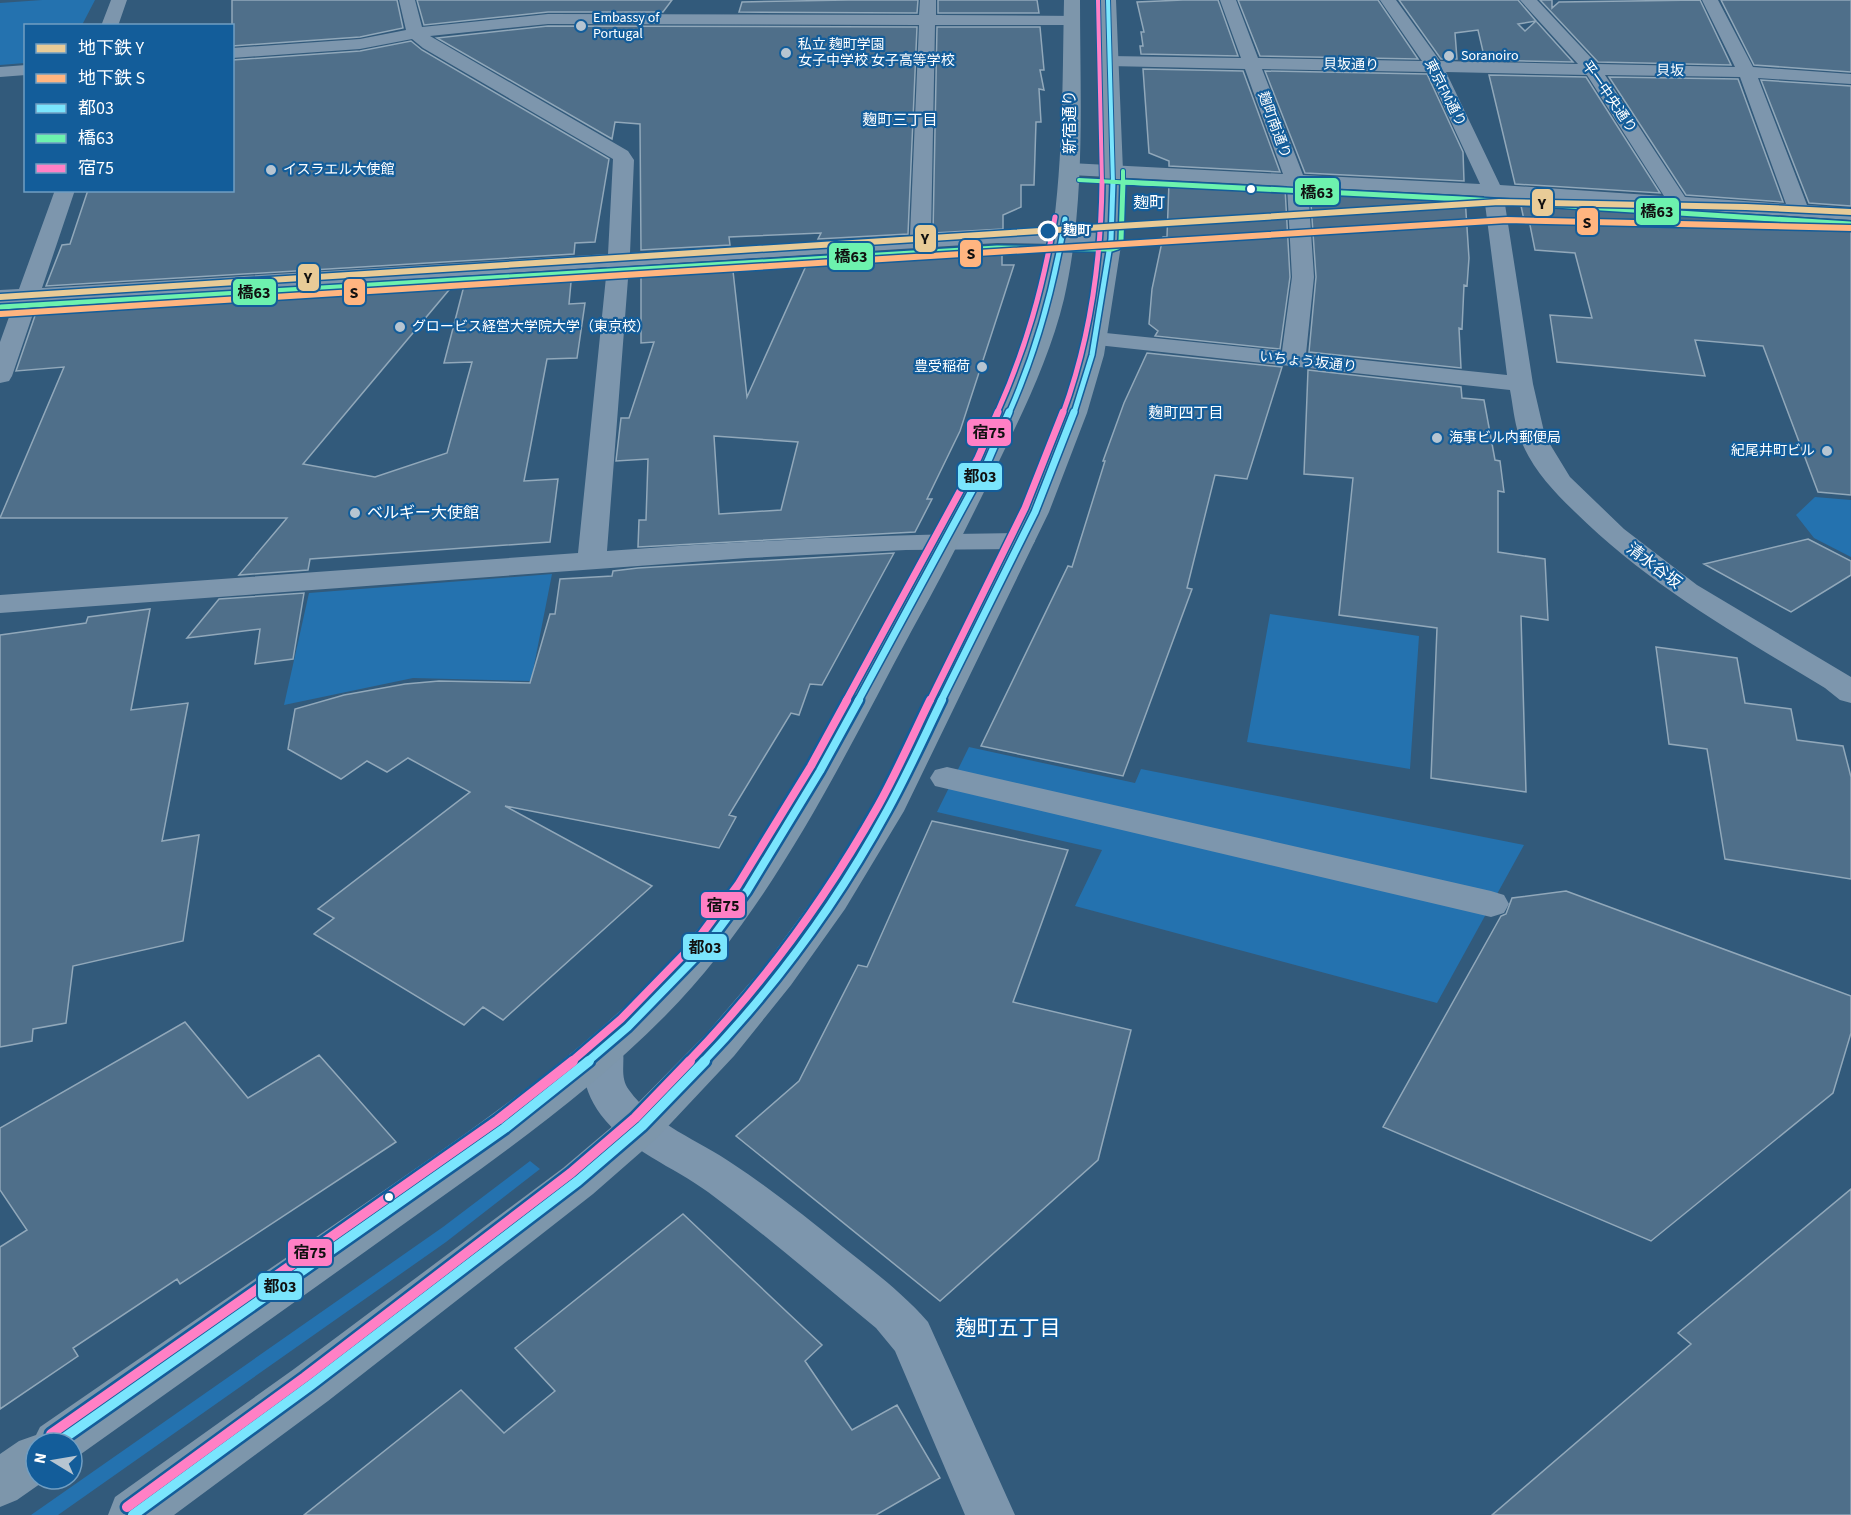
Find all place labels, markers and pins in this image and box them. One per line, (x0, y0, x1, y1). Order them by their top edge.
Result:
place label: Embassy of Portugal (593, 8, 660, 44)
marker: Embassy of Portugal (574, 19, 588, 33)
place label: 私立 麹町学園 女子中学校 女子高等学校 (798, 35, 955, 71)
marker: 私立 麹町学園 女子中学校 女子高等学校 (779, 46, 793, 60)
place label: Soranoiro (1461, 46, 1519, 66)
marker: Soranoiro (1442, 49, 1456, 63)
place label: イスラエル大使館 (283, 160, 395, 180)
marker: イスラエル大使館 (264, 163, 278, 177)
unlabelled marker (1245, 183, 1257, 195)
marker: 麹町 (1038, 221, 1058, 241)
place label: 麹町 (1063, 221, 1091, 241)
place label: グロービス経営大学院大学（東京校） (412, 317, 650, 337)
marker: グロービス経営大学院大学（東京校） (393, 320, 407, 334)
place label: 豊受稲荷 (914, 357, 970, 377)
marker: 豊受稲荷 (975, 360, 989, 374)
place label: 海事ビル内郵便局 (1449, 428, 1561, 448)
marker: 海事ビル内郵便局 (1430, 431, 1444, 445)
place label: 紀尾井町ビル (1731, 441, 1815, 461)
marker: 紀尾井町ビル (1820, 444, 1834, 458)
place label: ベルギー大使館 (367, 502, 479, 524)
marker: ベルギー大使館 (348, 506, 362, 520)
unlabelled marker (383, 1191, 395, 1203)

